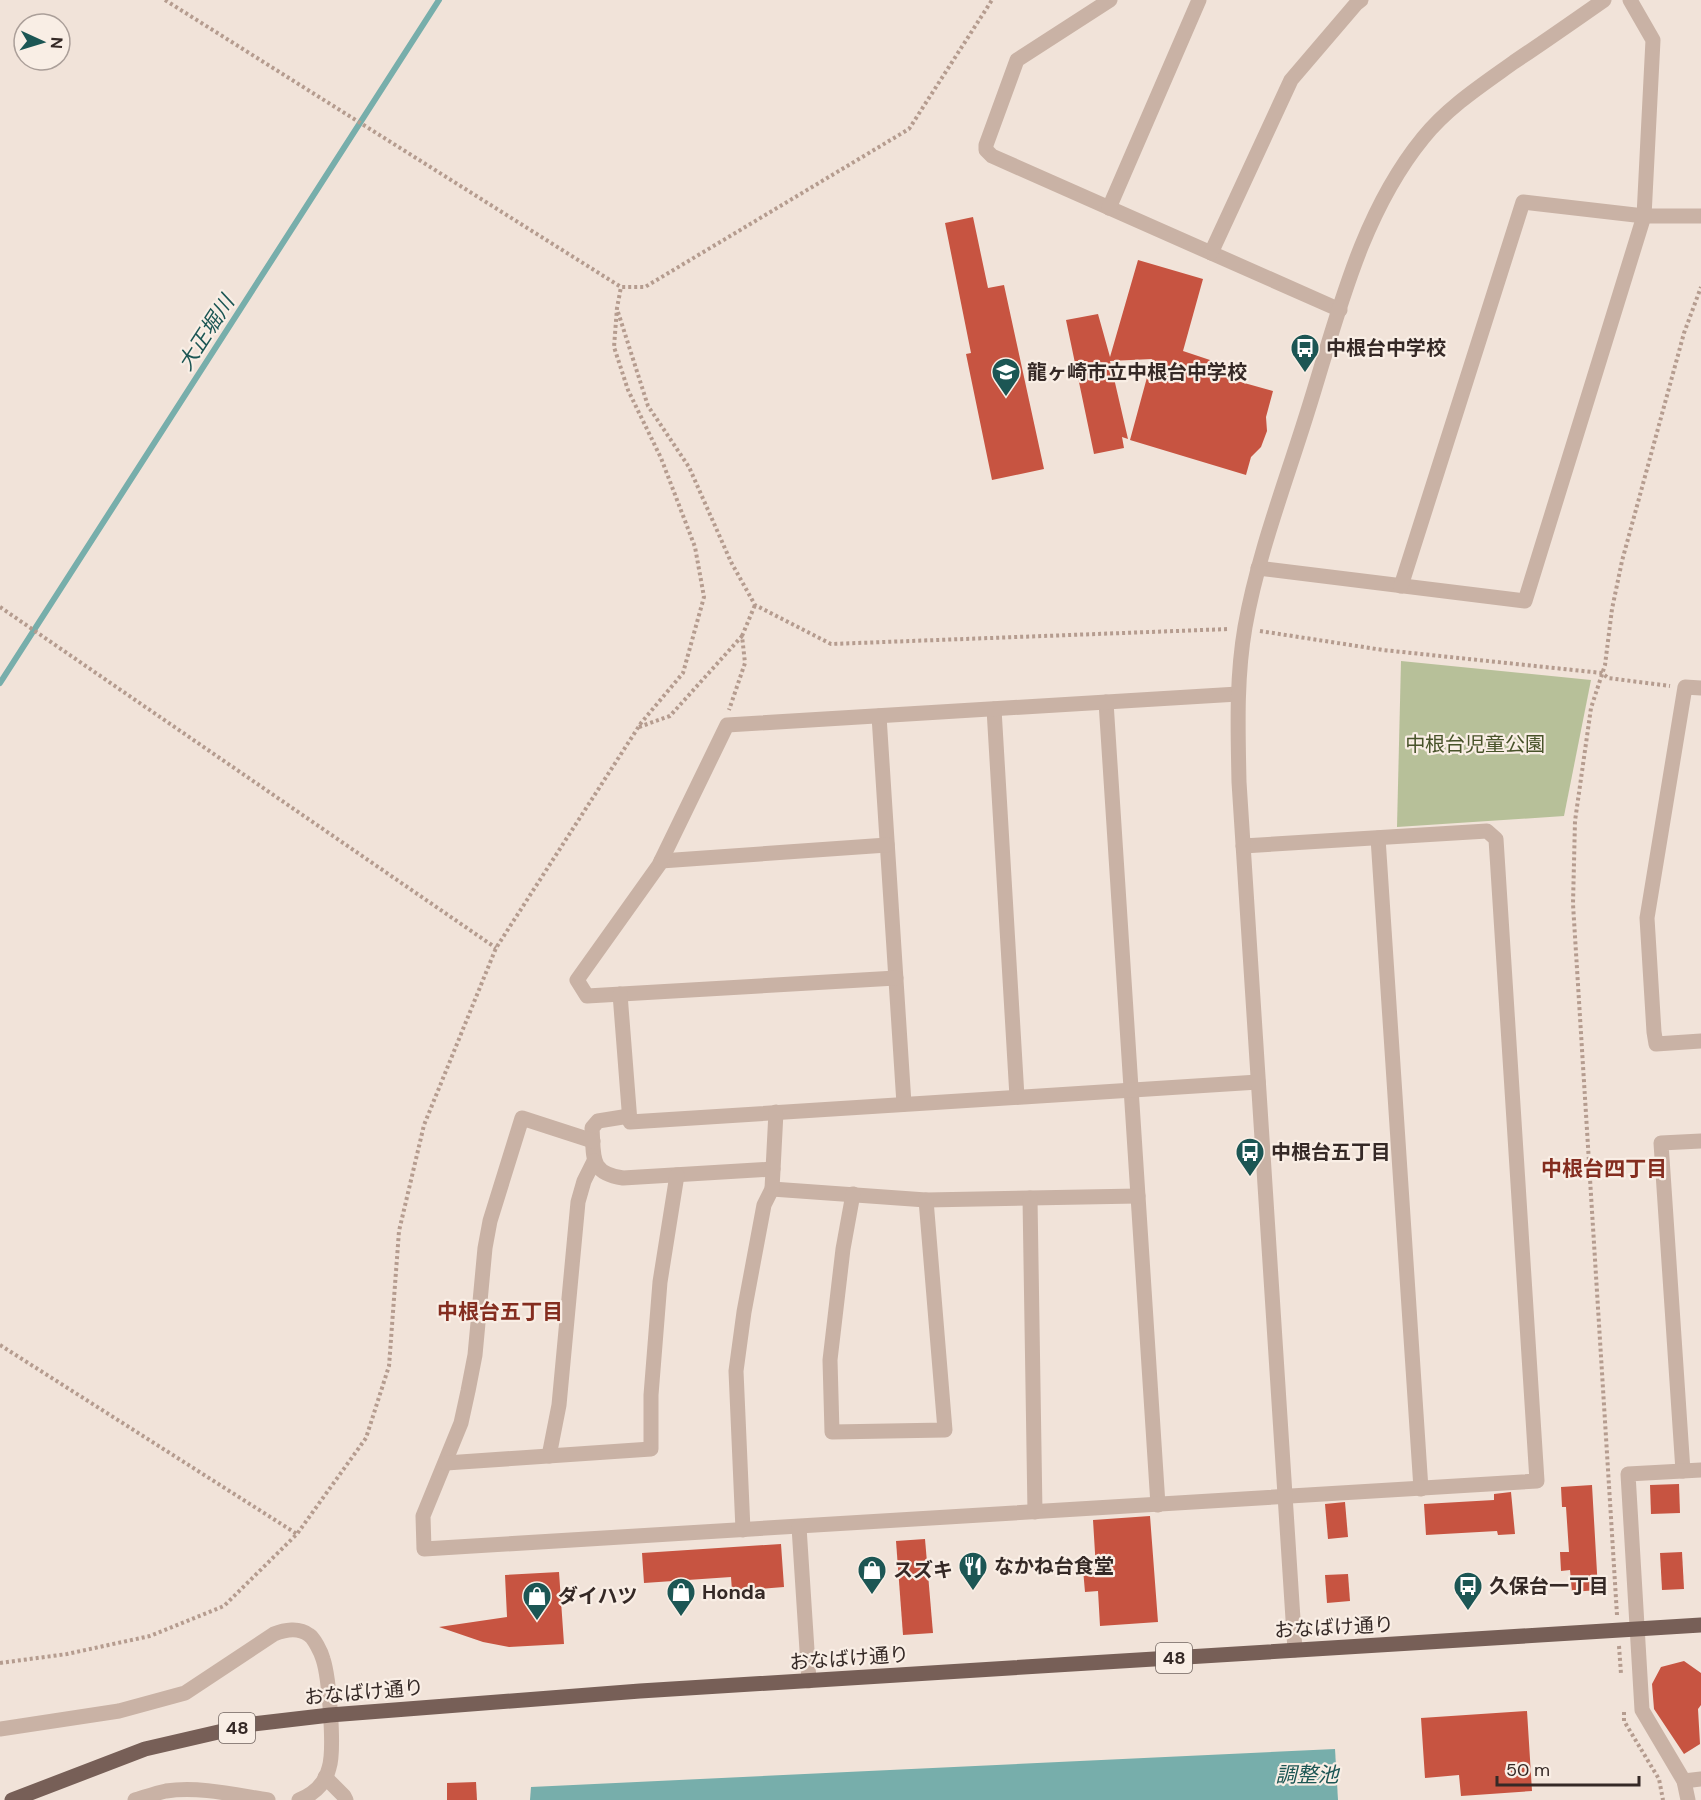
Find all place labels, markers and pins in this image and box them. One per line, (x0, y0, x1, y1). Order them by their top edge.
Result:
bus stop icon: 中根台中学校 (1289, 332, 1321, 374)
place label: 中根台中学校 (1326, 335, 1446, 361)
school or university icon: 龍ヶ崎市立中根台中学校 (990, 356, 1022, 398)
place label: 龍ヶ崎市立中根台中学校 (1027, 359, 1247, 385)
bus stop icon: 中根台五丁目 (1234, 1136, 1266, 1178)
place label: 中根台五丁目 (1271, 1139, 1391, 1165)
restaurant icon: なかね台食堂 (957, 1550, 989, 1592)
place label: なかね台食堂 (994, 1553, 1114, 1579)
shop icon: スズキ (856, 1554, 888, 1596)
place label: スズキ (893, 1557, 953, 1583)
bus stop icon: 久保台一丁目 (1452, 1570, 1484, 1612)
place label: 久保台一丁目 (1489, 1573, 1609, 1599)
shop icon: Honda (665, 1576, 697, 1618)
place label: Honda (702, 1579, 766, 1605)
shop icon: ダイハツ (521, 1580, 553, 1622)
place label: ダイハツ (558, 1583, 638, 1609)

